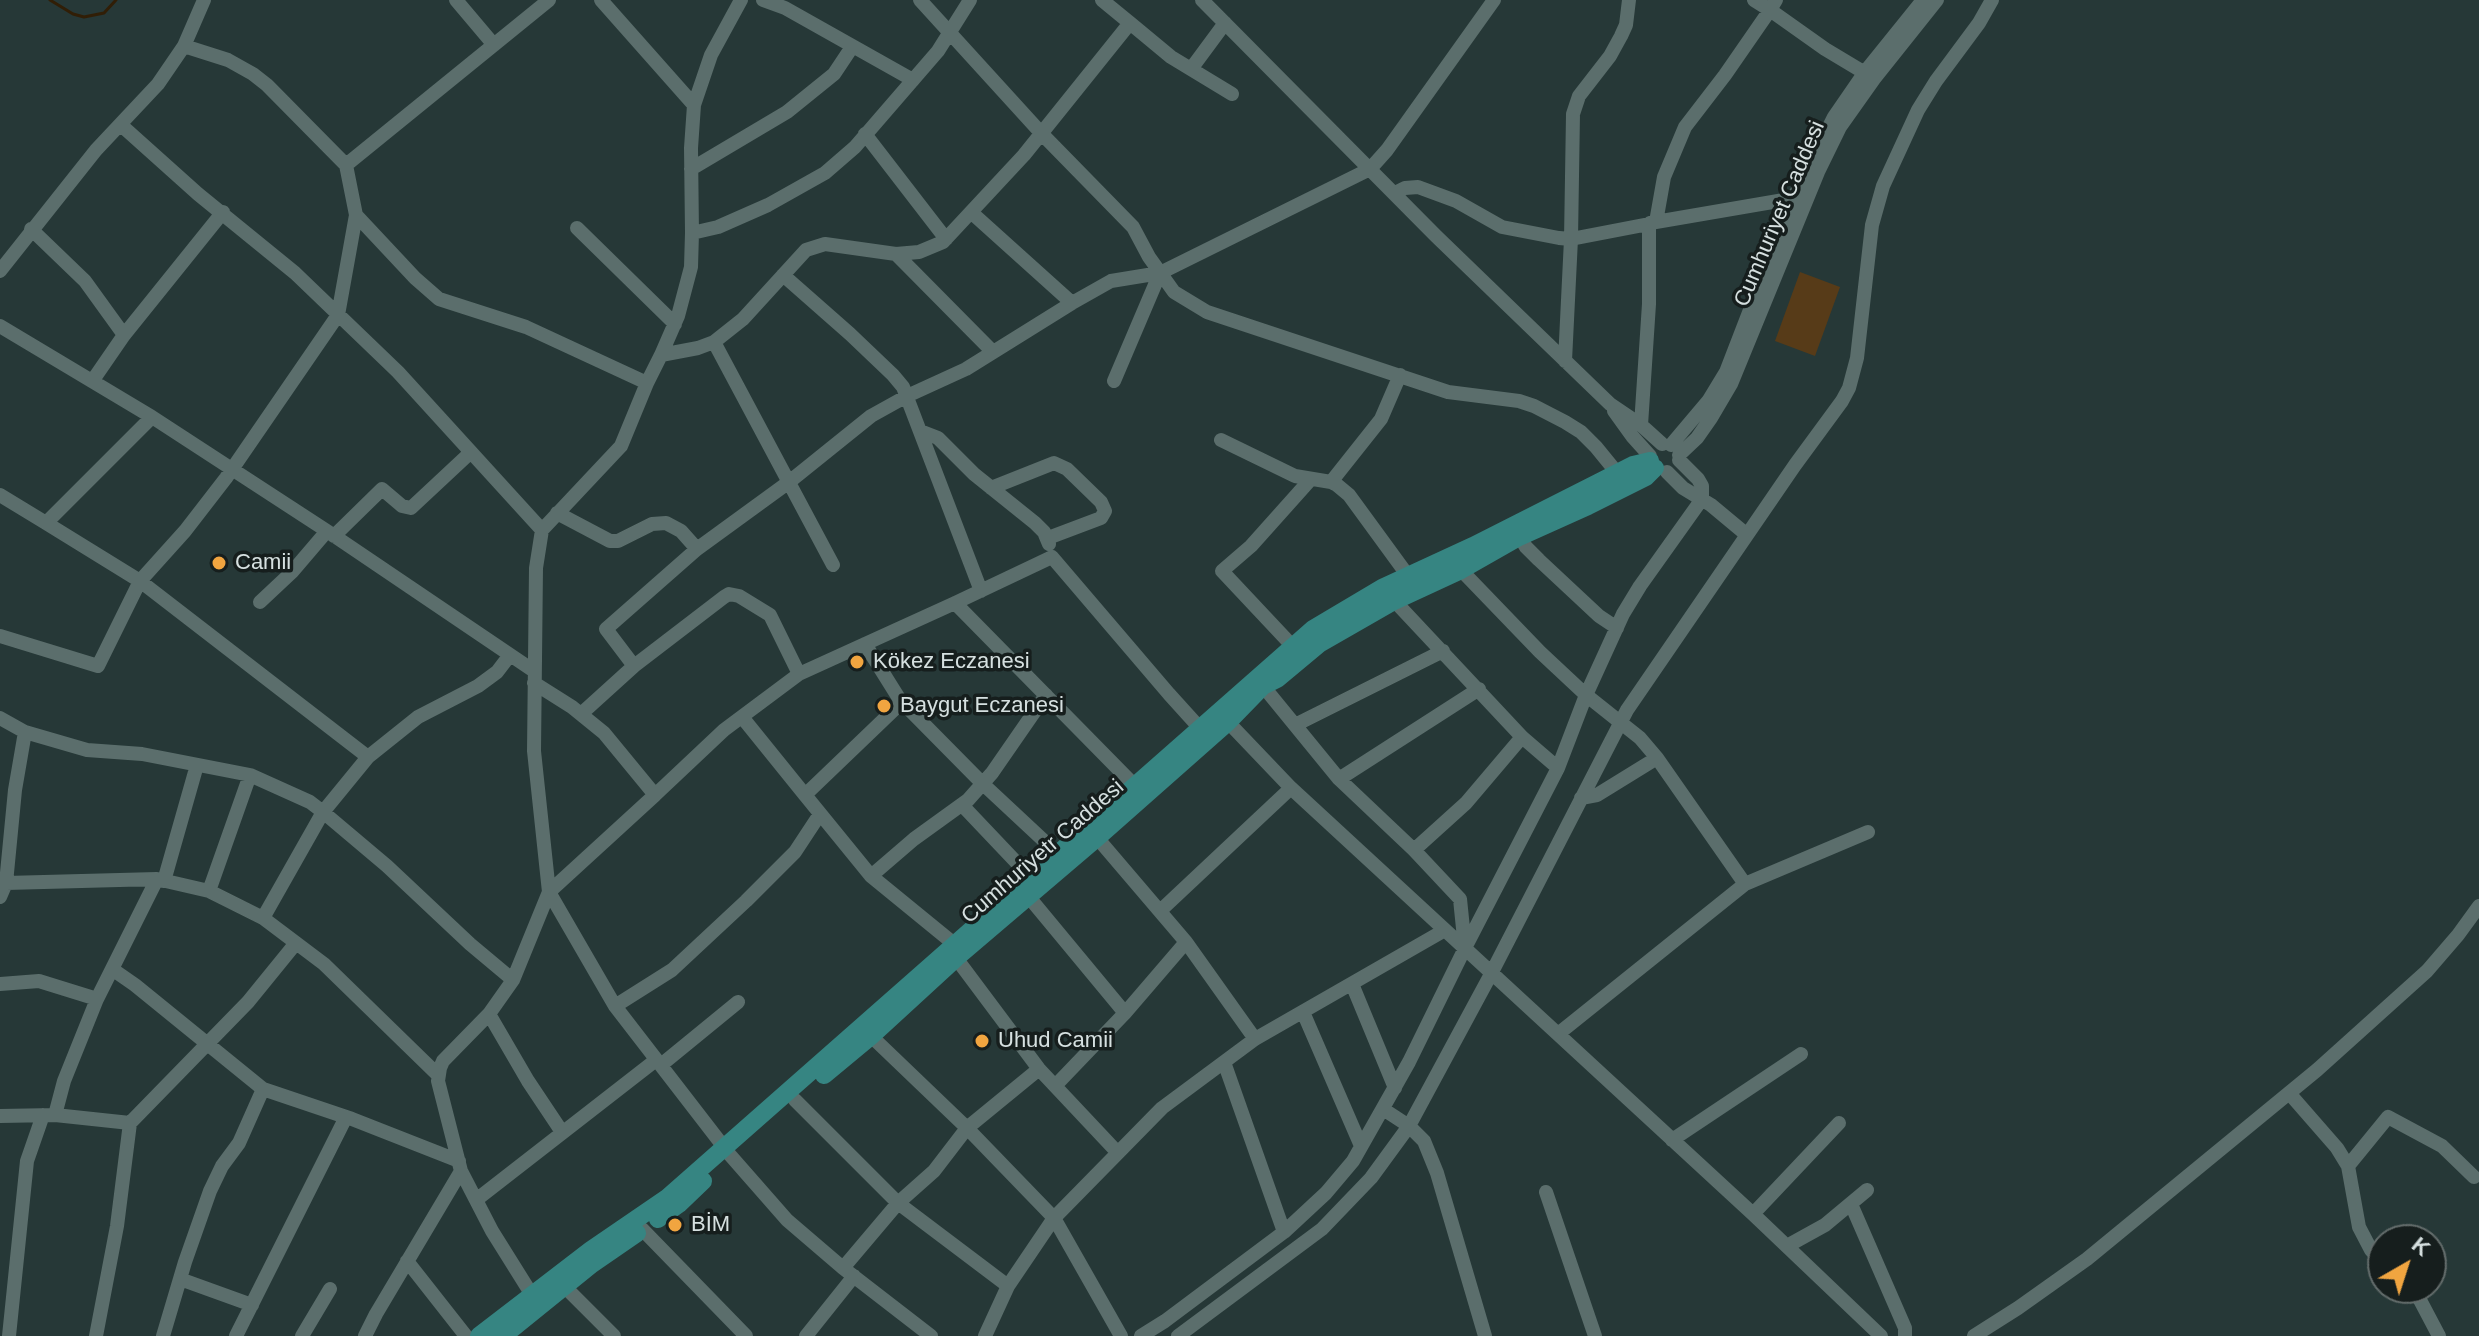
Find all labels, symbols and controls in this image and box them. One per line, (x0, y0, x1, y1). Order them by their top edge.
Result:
street label: Cumhuriyet Caddesi (1729, 117, 1831, 311)
place label: Camii (235, 550, 291, 576)
marker: Camii (210, 554, 228, 572)
place label: Kökez Eczanesi (873, 649, 1030, 675)
marker: Kökez Eczanesi (848, 653, 866, 671)
place label: Baygut Eczanesi (900, 693, 1064, 719)
marker: Baygut Eczanesi (875, 697, 893, 715)
street label: Cumhuriyetr Caddesi (956, 774, 1130, 930)
place label: Uhud Camii (998, 1028, 1113, 1054)
marker: Uhud Camii (973, 1032, 991, 1050)
place label: BİM (691, 1212, 730, 1238)
marker: BİM (666, 1216, 684, 1234)
north arrow (2367, 1224, 2447, 1304)
text: K (2407, 1232, 2435, 1261)

